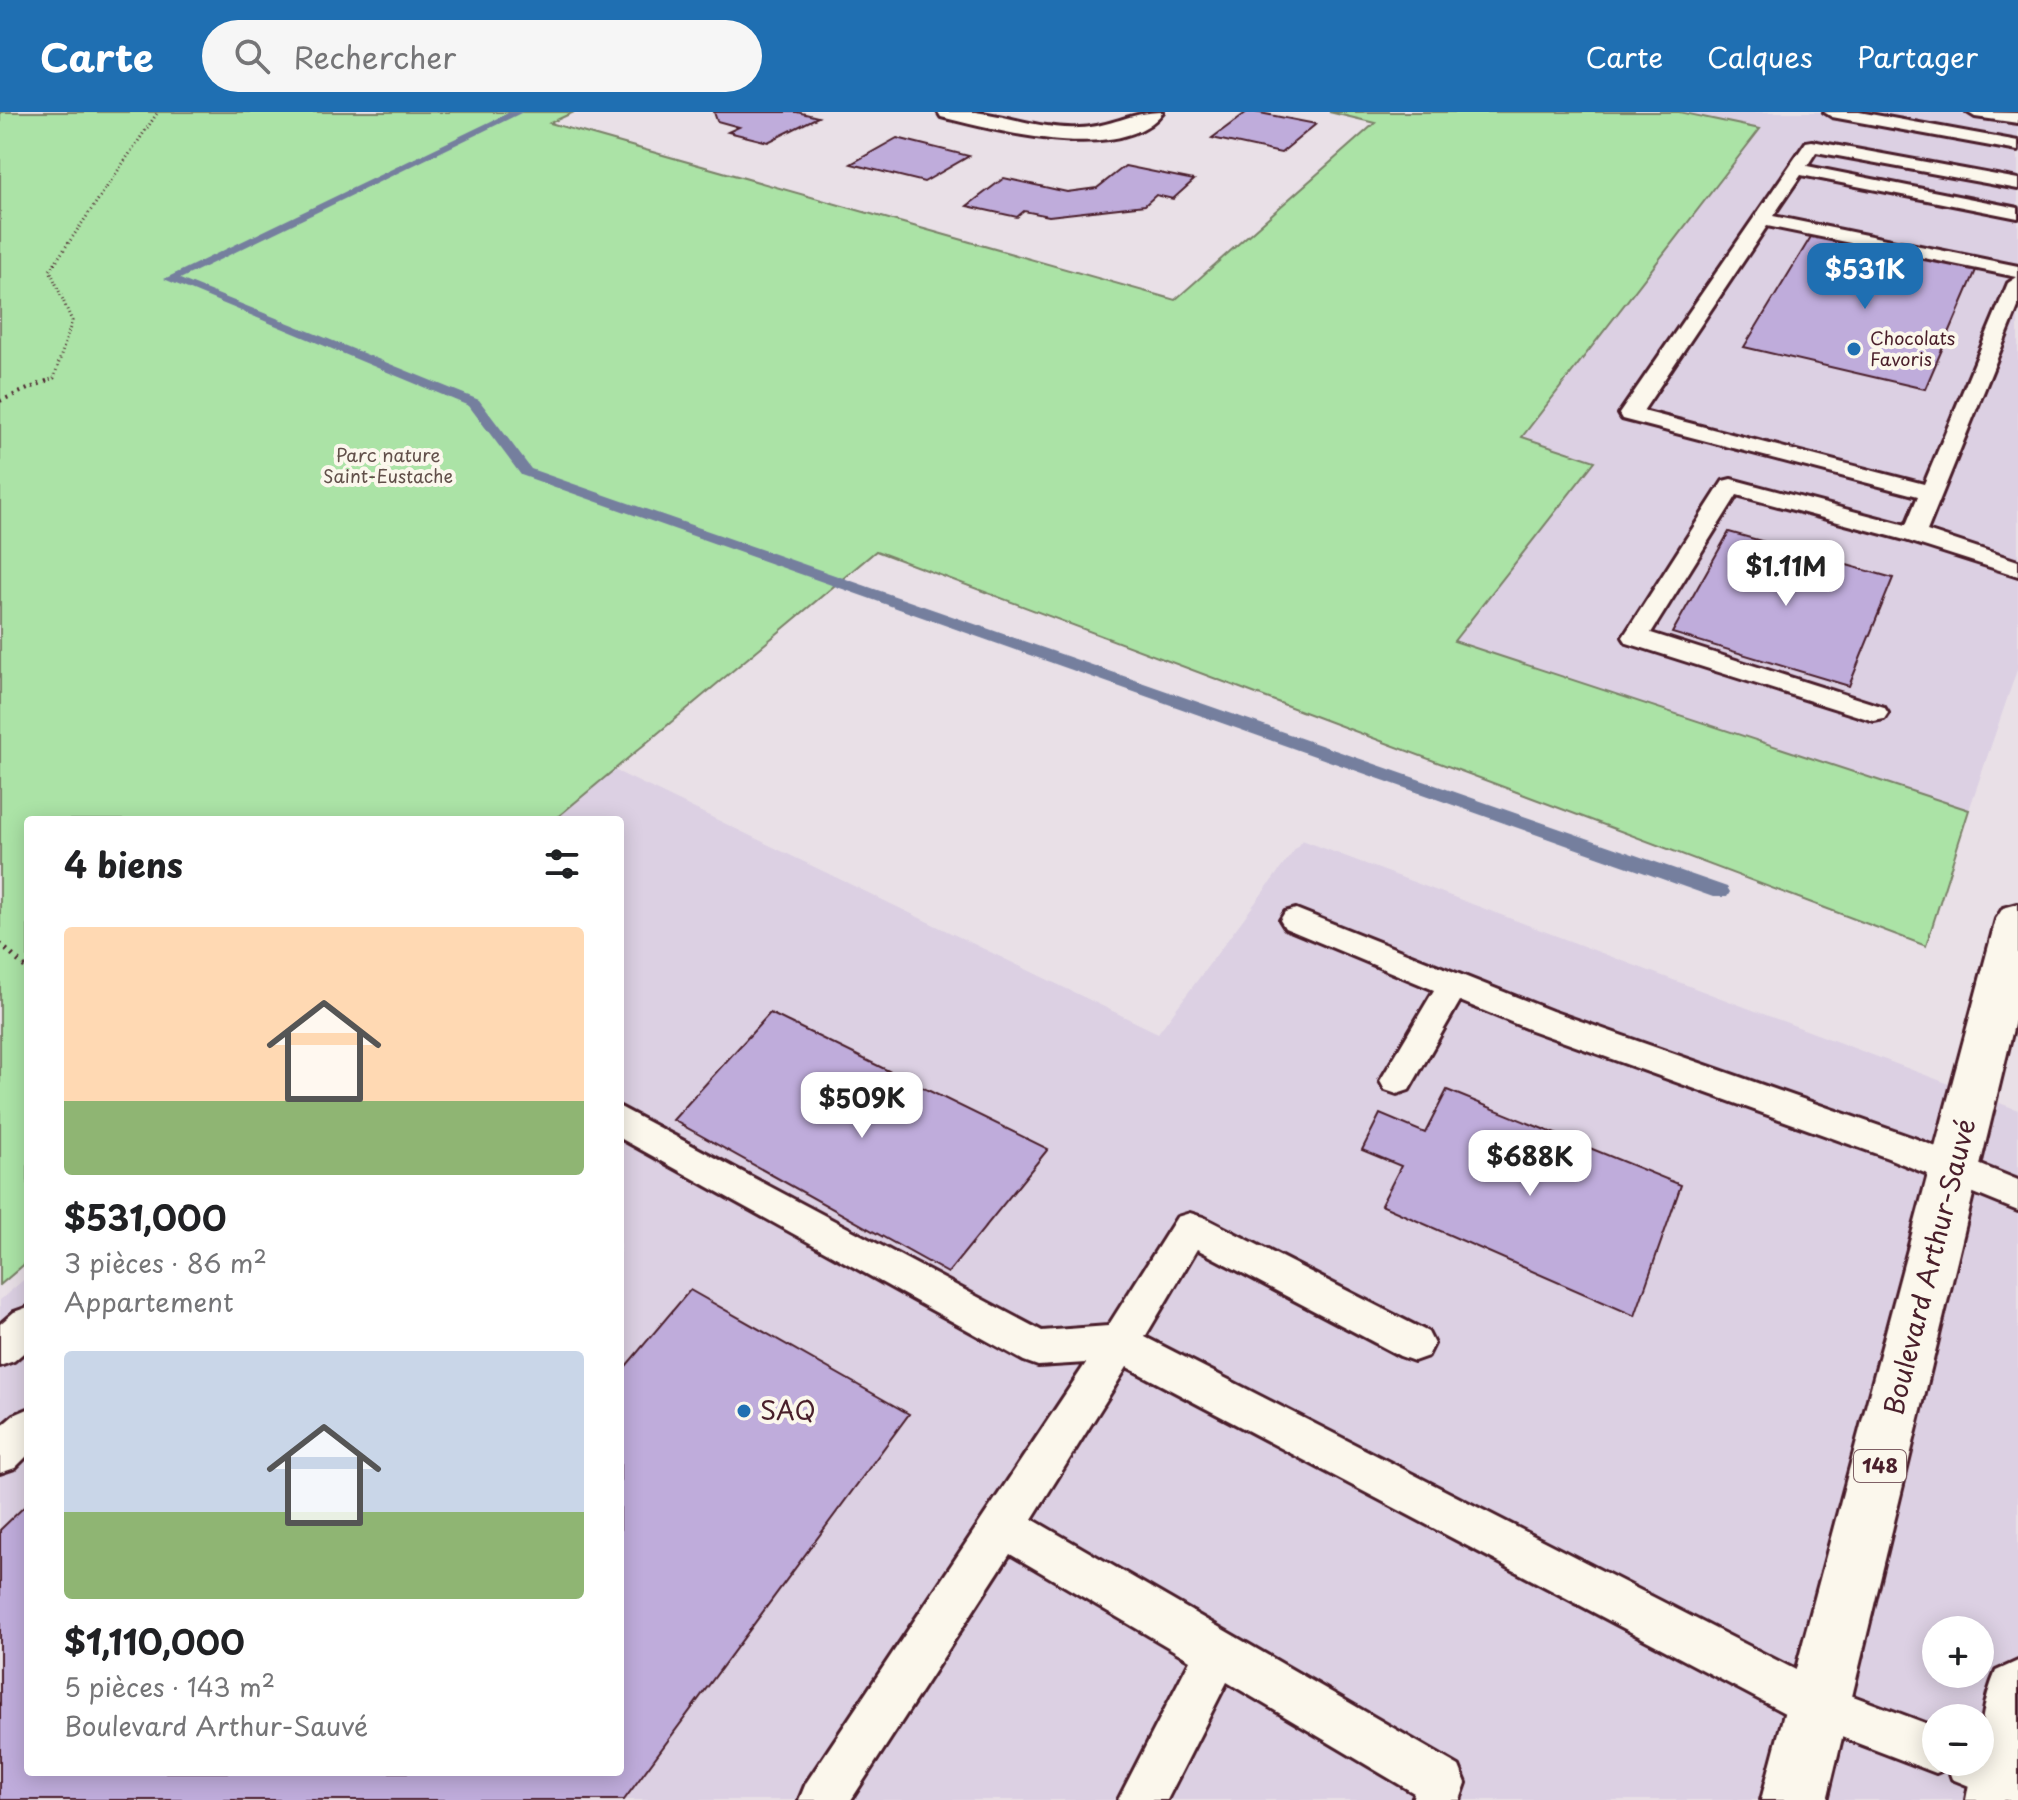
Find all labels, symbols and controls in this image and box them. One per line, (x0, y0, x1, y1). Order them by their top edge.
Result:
search box (202, 20, 762, 92)
text: Carte (40, 28, 154, 85)
icon: search (230, 34, 274, 78)
text: Rechercher (294, 34, 456, 79)
text: Carte (1585, 35, 1663, 78)
text: Calques (1707, 35, 1813, 78)
text: Partager (1857, 35, 1978, 78)
pin: $531K (1809, 243, 1921, 311)
text: $531K (1825, 249, 1905, 288)
place label: Chocolats Favoris (1870, 324, 1955, 372)
marker: Chocolats Favoris (1845, 340, 1863, 358)
park label: Parc nature Saint-Eustache (323, 441, 453, 489)
pin: $1.11M (1721, 540, 1851, 608)
text: $1.11M (1745, 546, 1827, 585)
text: 4 biens (64, 838, 183, 890)
icon: filters (540, 842, 584, 886)
icon: home (252, 979, 396, 1123)
pin: $509K (806, 1072, 918, 1140)
text: $509K (819, 1078, 905, 1117)
street label: Boulevard Arthur-Sauvé (1873, 1114, 1984, 1419)
pin: $688K (1474, 1130, 1586, 1198)
text: $688K (1487, 1136, 1573, 1175)
text: $531,000 (64, 1191, 226, 1243)
text: 3 pièces · 86 m² (64, 1243, 267, 1282)
text: Appartement (64, 1282, 234, 1321)
place label: SAQ (760, 1390, 816, 1429)
marker: SAQ (735, 1402, 753, 1420)
icon: home (252, 1403, 396, 1547)
road number: 148 (1854, 1450, 1906, 1482)
text: $1,110,000 (64, 1615, 245, 1667)
map controls (1922, 1616, 1994, 1776)
button: + (1922, 1616, 1994, 1688)
text: 5 pièces · 143 m² (64, 1667, 275, 1706)
button: − (1922, 1704, 1994, 1776)
text: Boulevard Arthur-Sauvé (64, 1706, 368, 1745)

